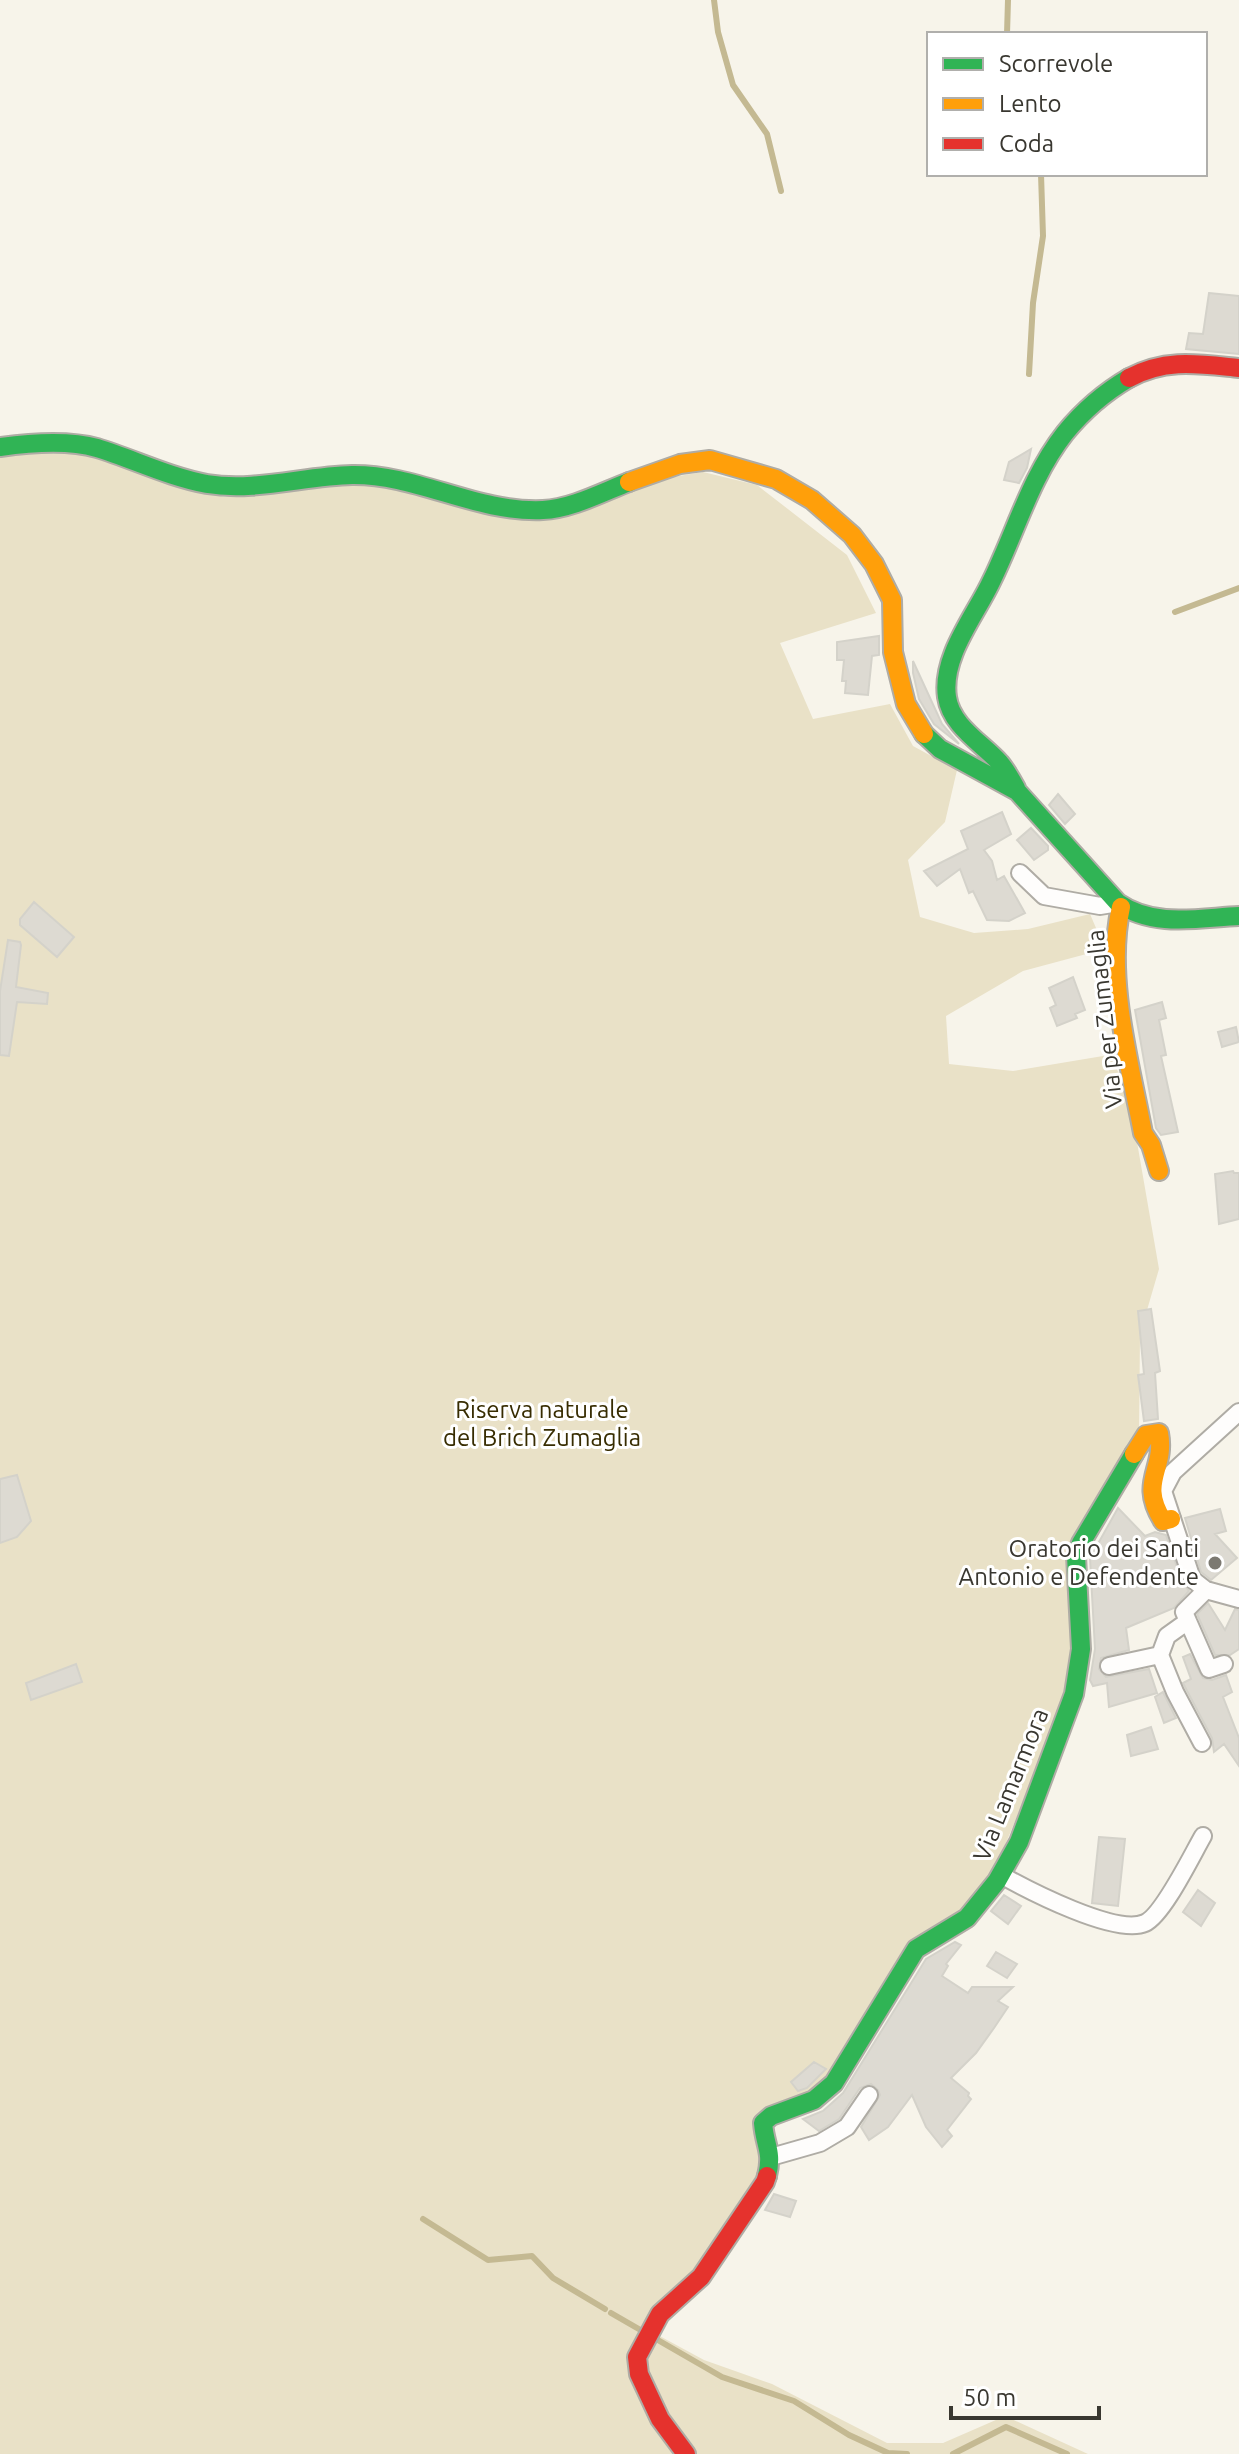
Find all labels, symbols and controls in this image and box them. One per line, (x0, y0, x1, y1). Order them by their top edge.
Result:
legend (927, 32, 1207, 176)
text: Scorrevole (999, 50, 1113, 77)
text: Lento (999, 90, 1062, 117)
text: Coda (999, 130, 1054, 157)
street label: Via per Zumaglia (1082, 928, 1127, 1110)
park label: Riserva naturale del Brich Zumaglia (443, 1396, 641, 1451)
place label: Oratorio dei Santi Antonio e Defendente (959, 1535, 1199, 1590)
marker: Oratorio dei Santi Antonio e Defendente (1206, 1554, 1224, 1572)
street label: Via Lamarmora (968, 1704, 1054, 1865)
scale bar (951, 2370, 1099, 2420)
text: 50 m (963, 2384, 1016, 2411)

